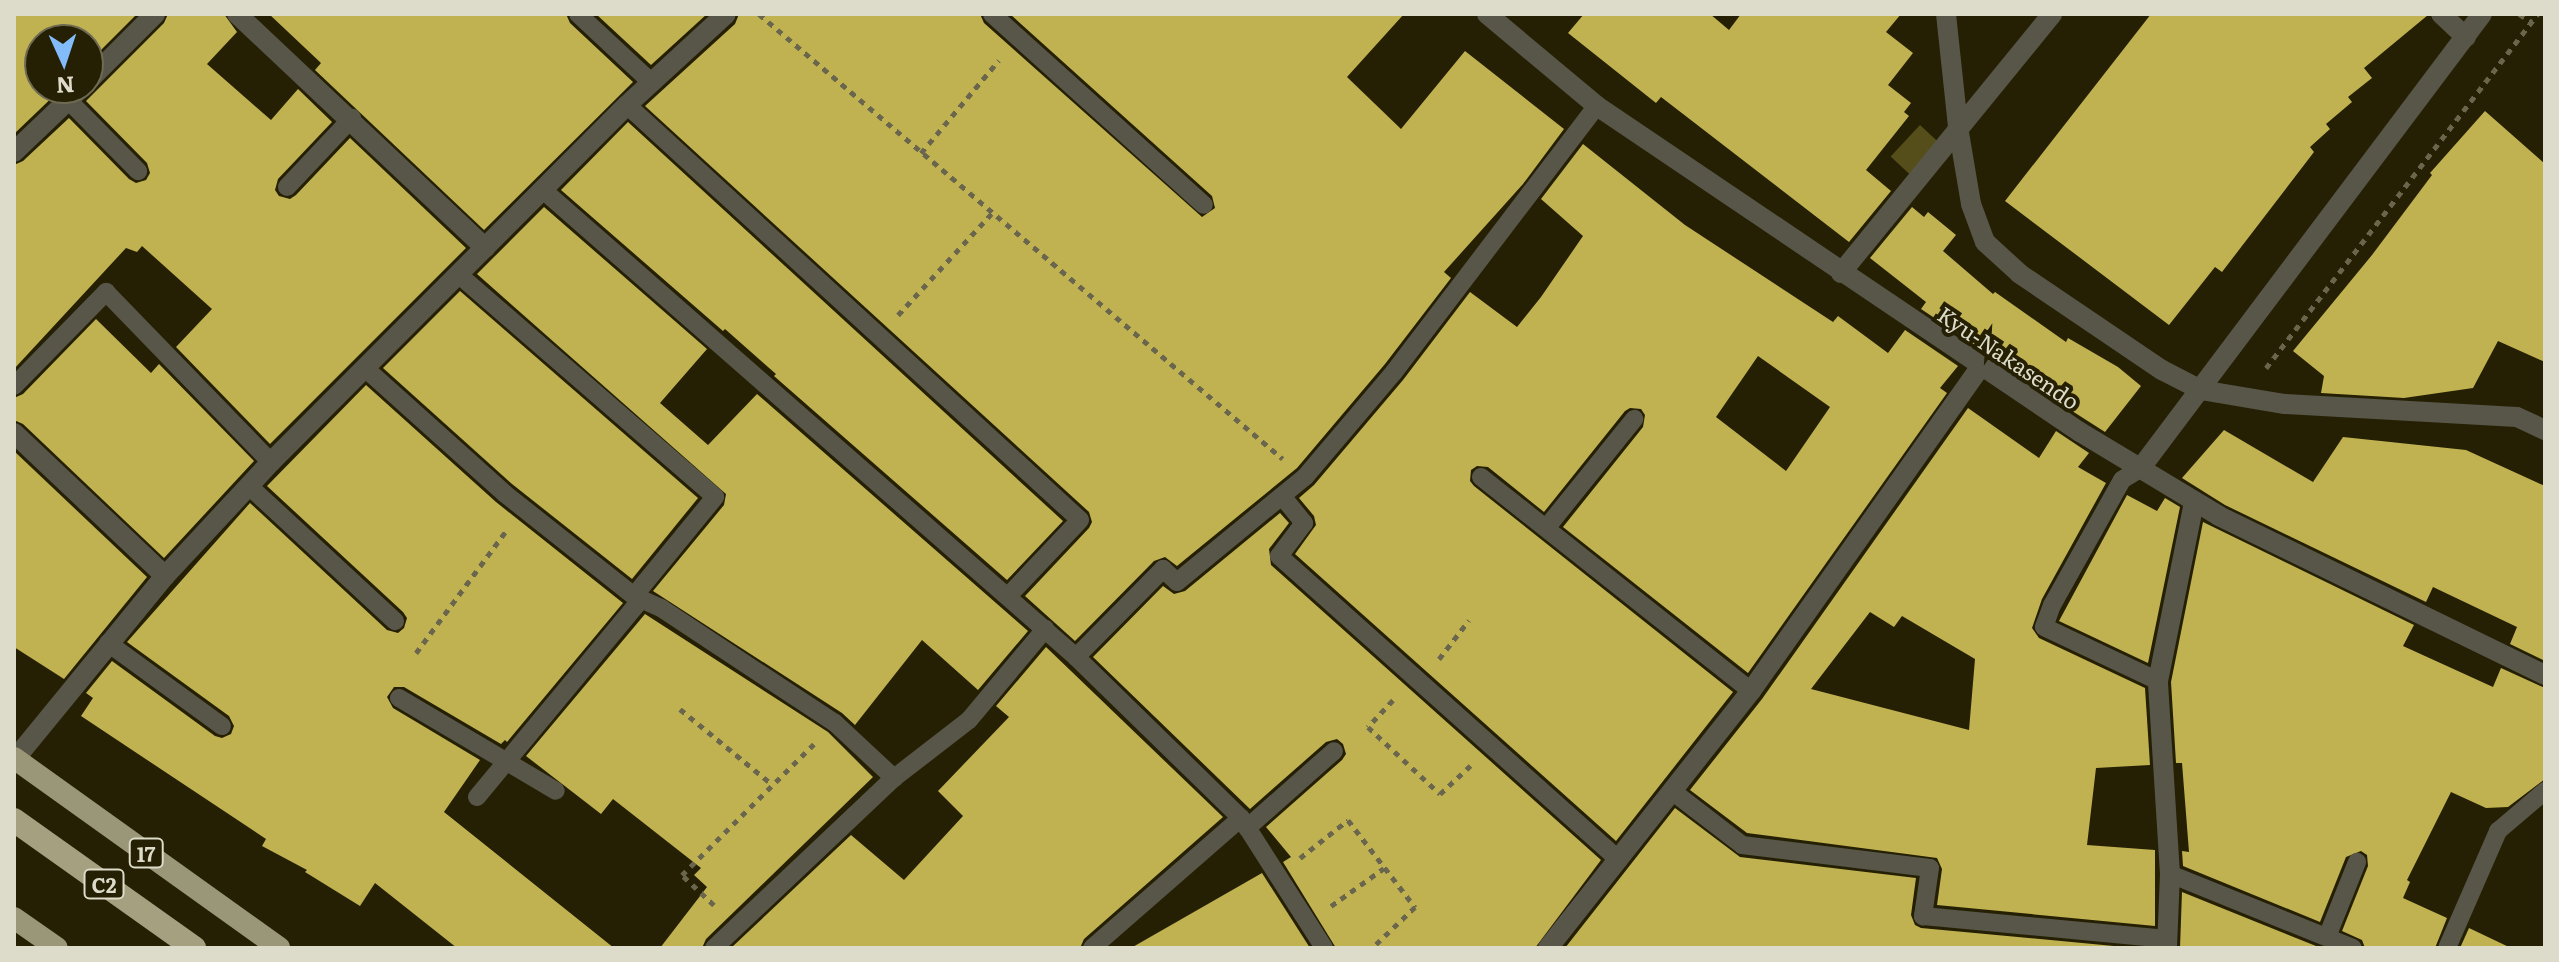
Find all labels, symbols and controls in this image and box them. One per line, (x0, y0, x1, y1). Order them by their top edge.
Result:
north arrow (24, 24, 104, 104)
text: N (55, 70, 75, 103)
street label: Kyu-Nakasendo (1933, 300, 2085, 414)
road number: 17 (128, 837, 164, 869)
road number: C2 (82, 868, 126, 900)

